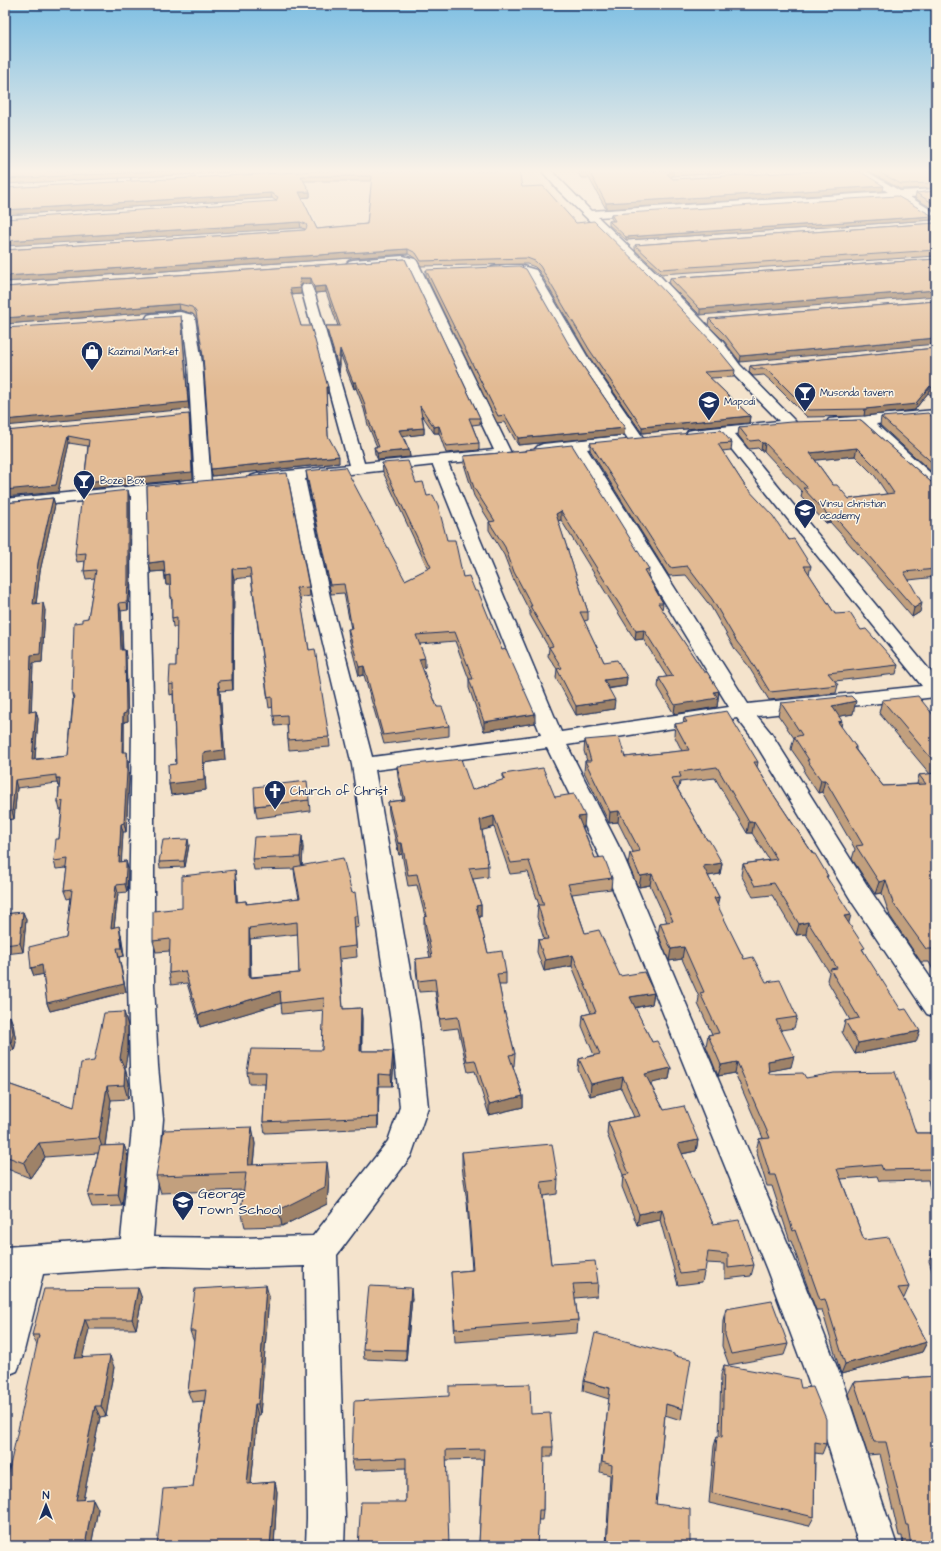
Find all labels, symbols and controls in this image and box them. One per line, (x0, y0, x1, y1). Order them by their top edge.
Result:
shop icon: Kazimai Market (79, 339, 105, 372)
place label: Kazimai Market (108, 345, 178, 359)
bar icon: Musonda tavern (792, 380, 818, 413)
place label: Musonda tavern (820, 386, 893, 400)
school or university icon: Mapodi (696, 389, 722, 422)
place label: Mapodi (724, 395, 756, 409)
bar icon: Boze Box (71, 468, 97, 501)
place label: Boze Box (100, 474, 145, 488)
school or university icon: Vinsu christian academy (792, 497, 818, 530)
place label: Vinsu christian academy (820, 497, 886, 524)
church icon: Church of Christ (262, 778, 288, 811)
place label: Church of Christ (290, 783, 388, 800)
place label: George Town School (198, 1184, 281, 1220)
school or university icon: George Town School (170, 1189, 196, 1222)
north arrow (26, 1485, 66, 1525)
text: N (43, 1488, 50, 1503)

